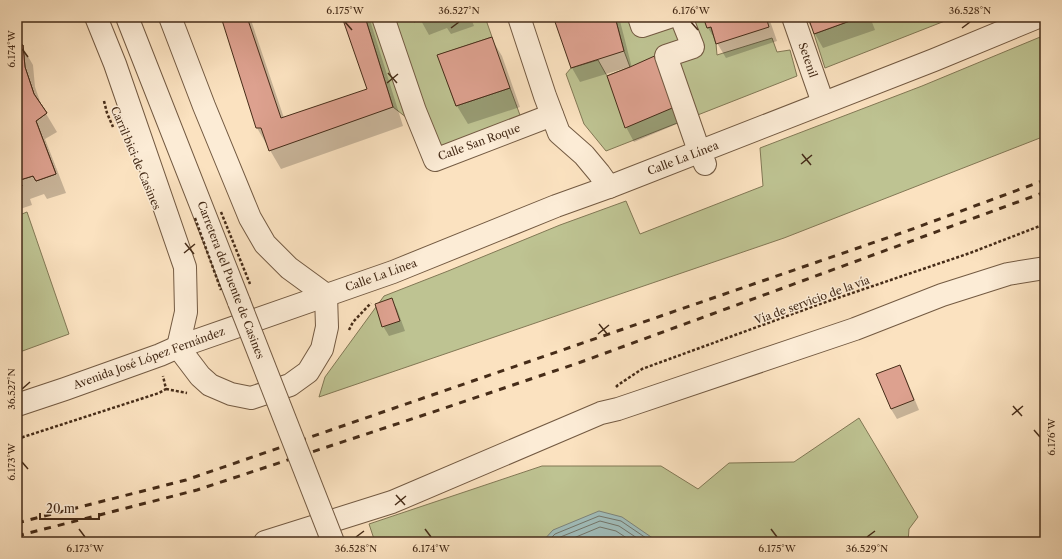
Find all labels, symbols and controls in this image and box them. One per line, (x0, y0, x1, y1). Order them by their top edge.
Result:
text: 6.175°W (326, 4, 365, 17)
text: 36.527°N (438, 4, 480, 17)
text: 6.176°W (672, 4, 711, 17)
text: 36.528°N (949, 4, 991, 17)
text: 6.174°W (5, 29, 18, 68)
street label: Setenil (795, 41, 821, 80)
street label: Carril bici de Casines (108, 104, 164, 212)
street label: Calle San Roque (436, 121, 522, 163)
street label: Calle La Línea (645, 138, 721, 178)
street label: Carretera del Puente de Casines (194, 199, 268, 361)
street label: Calle La Línea (343, 256, 419, 294)
street label: Vía de servicio de la vía (751, 273, 872, 328)
street label: Avenida José López Fernández (70, 324, 227, 392)
text: 36.527°N (5, 368, 18, 410)
text: 6.176°W (1045, 417, 1058, 456)
text: 6.173°W (5, 442, 18, 481)
scale bar (40, 495, 99, 521)
text: 20 m (46, 501, 75, 516)
text: 6.173°W (66, 542, 105, 555)
text: 36.528°N (335, 542, 377, 555)
text: 6.174°W (412, 542, 451, 555)
text: 6.175°W (758, 542, 797, 555)
text: 36.529°N (846, 542, 888, 555)

